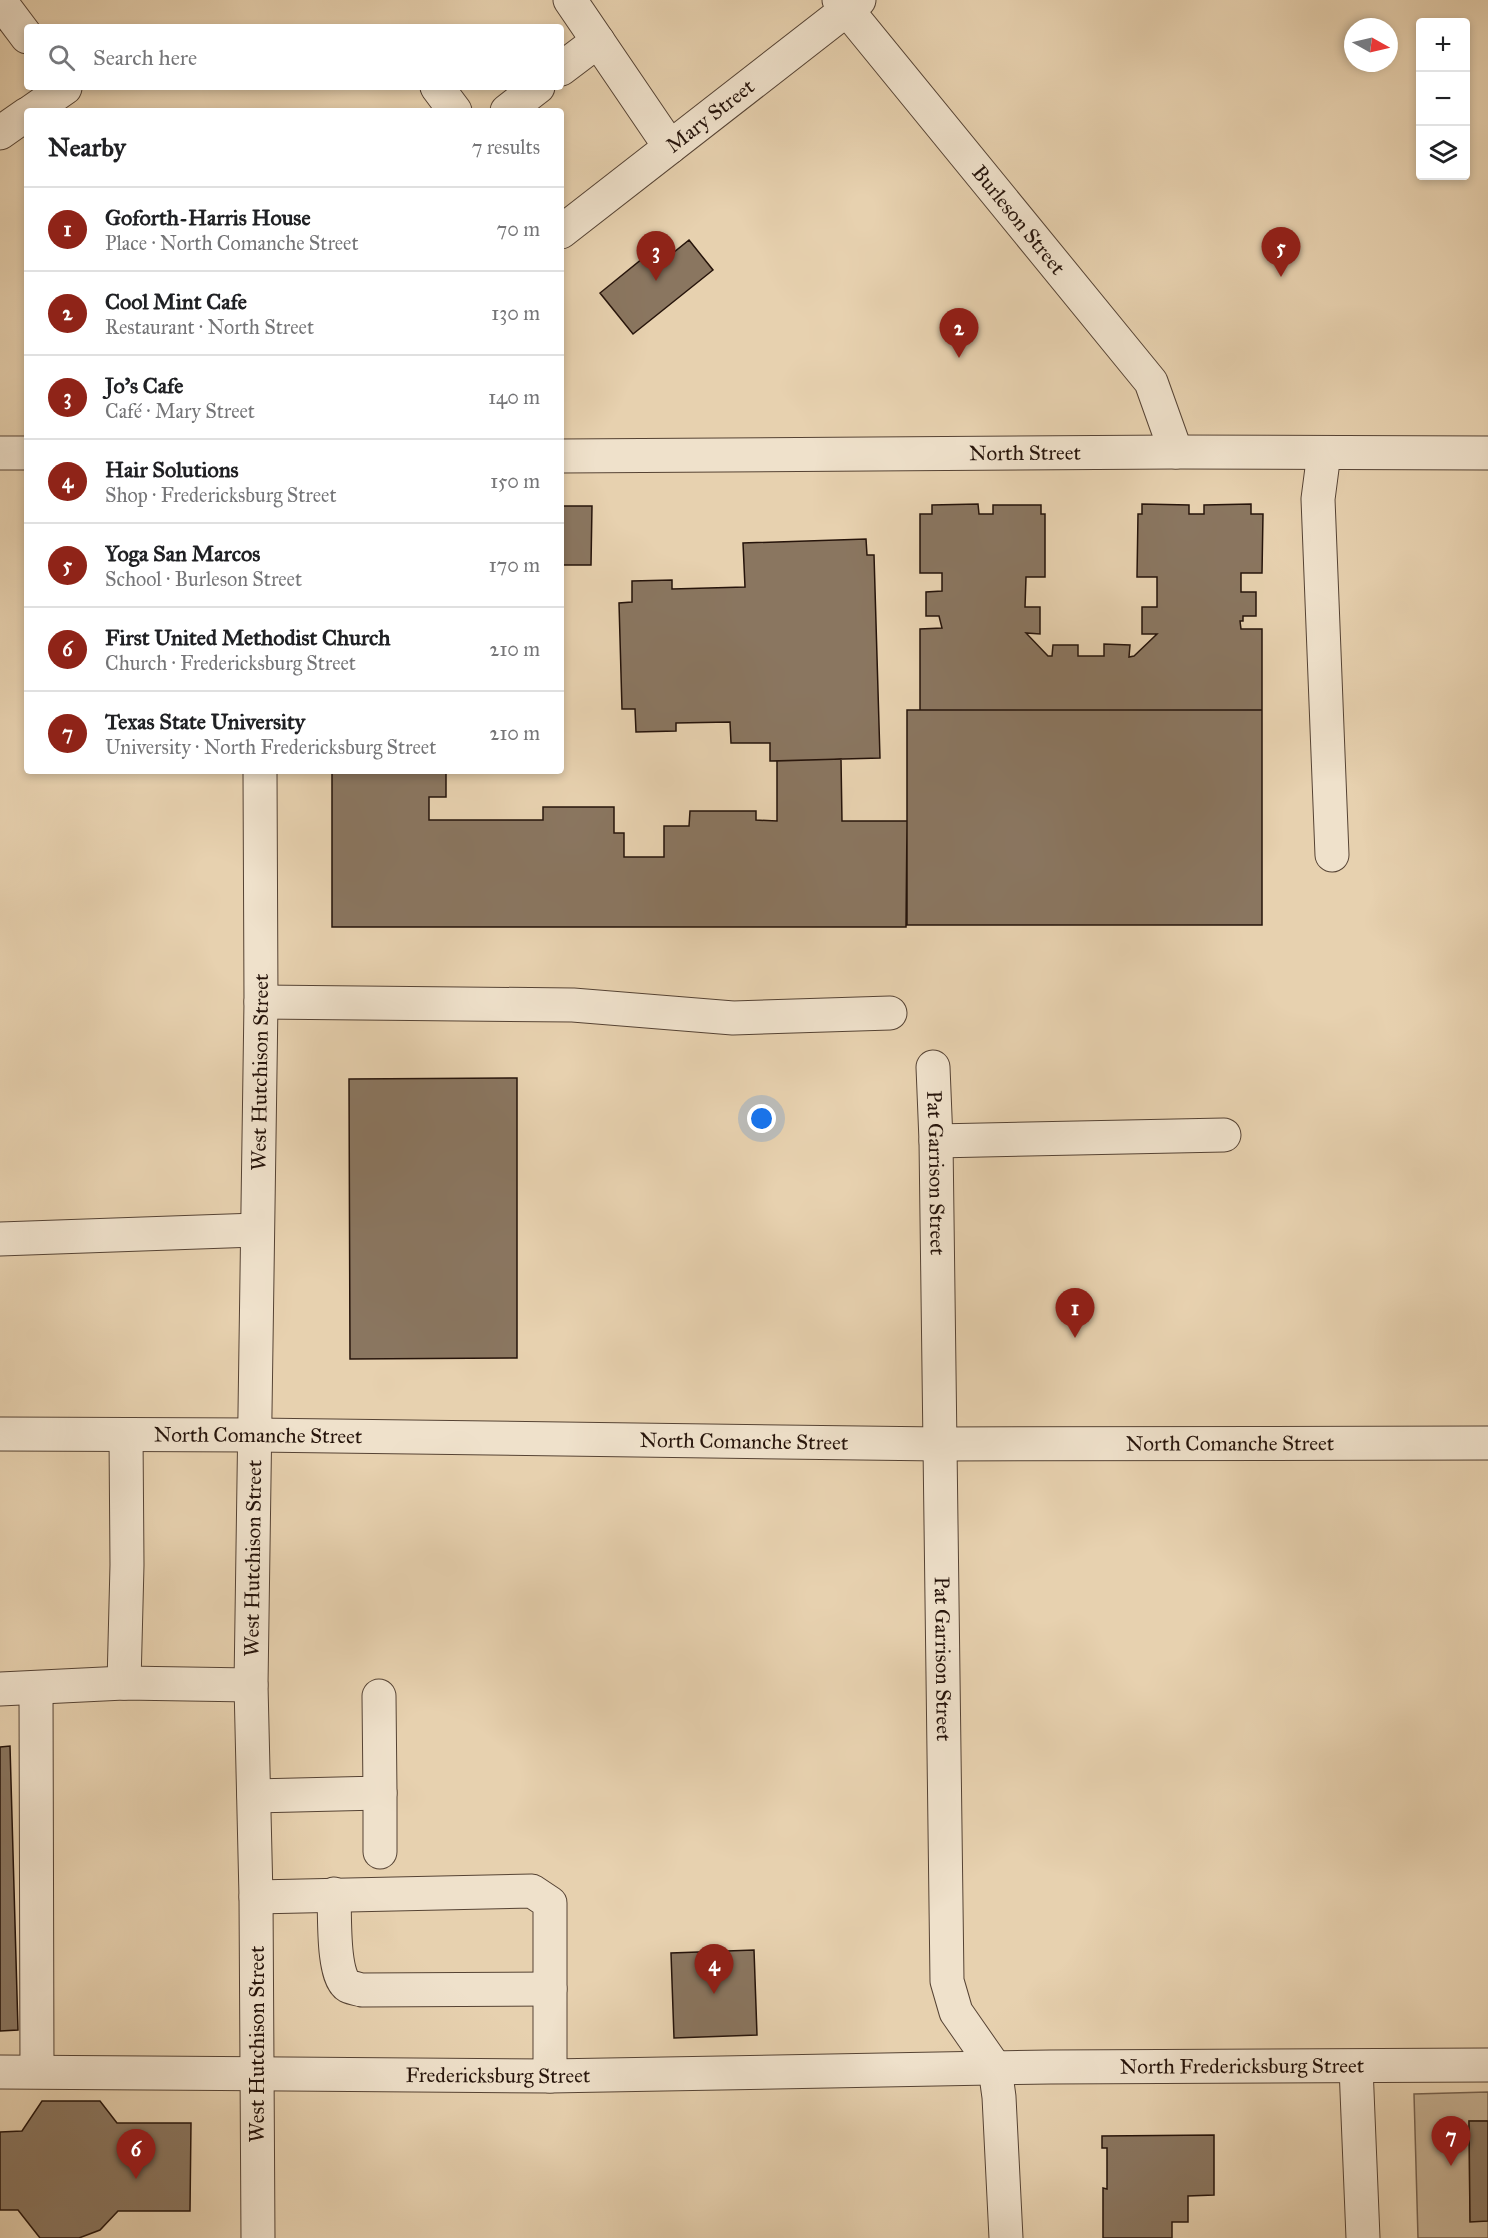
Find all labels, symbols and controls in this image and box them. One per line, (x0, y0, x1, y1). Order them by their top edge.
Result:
north arrow (1344, 18, 1398, 72)
map controls (1416, 18, 1470, 180)
button: + (1416, 18, 1470, 72)
search box (24, 24, 564, 90)
icon: search (45, 41, 78, 74)
text: Search here (93, 44, 197, 71)
button: − (1416, 72, 1470, 126)
street label: Mary Street (661, 73, 760, 158)
button: layers (1416, 126, 1470, 180)
text: Nearby (48, 131, 126, 163)
text: 7 results (472, 135, 540, 159)
street label: Burleson Street (966, 160, 1071, 280)
text: Goforth-Harris House (105, 204, 311, 231)
text: 1 (64, 217, 71, 241)
text: 70 m (497, 217, 540, 241)
pin: 5 (1262, 228, 1300, 277)
text: Place · North Comanche Street (105, 231, 359, 255)
pin: 3 (636, 232, 676, 281)
text: Cool Mint Cafe (105, 288, 247, 315)
text: 2 (63, 301, 72, 325)
text: 130 m (491, 301, 540, 325)
pin: 2 (940, 308, 978, 358)
text: Restaurant · North Street (105, 315, 314, 339)
text: Jo's Cafe (105, 372, 183, 399)
text: 3 (64, 385, 72, 409)
text: 140 m (488, 385, 540, 409)
text: Café · Mary Street (105, 399, 255, 423)
street label: North Street (969, 440, 1082, 466)
text: Hair Solutions (105, 456, 239, 483)
text: 4 (62, 469, 73, 493)
text: 150 m (490, 469, 540, 493)
text: Shop · Fredericksburg Street (105, 483, 336, 507)
text: Yoga San Marcos (105, 540, 260, 567)
text: 5 (63, 553, 72, 577)
text: 170 m (489, 553, 540, 577)
text: School · Burleson Street (105, 567, 302, 591)
text: First United Methodist Church (105, 624, 391, 651)
text: 6 (62, 637, 73, 661)
text: 210 m (490, 637, 540, 661)
text: Church · Fredericksburg Street (105, 651, 356, 675)
text: Texas State University (105, 708, 305, 735)
text: 7 (62, 721, 73, 745)
text: 210 m (490, 721, 540, 745)
text: University · North Fredericksburg Street (105, 735, 436, 759)
street label: West Hutchison Street (246, 973, 274, 1171)
street label: Pat Garrison Street (921, 1090, 951, 1256)
your location (747, 1104, 776, 1133)
pin: 1 (1056, 1288, 1094, 1338)
street label: North Comanche Street (154, 1422, 363, 1449)
street label: North Comanche Street (640, 1427, 849, 1456)
street label: North Comanche Street (1126, 1430, 1335, 1457)
street label: West Hutchison Street (238, 1459, 267, 1657)
street label: Pat Garrison Street (929, 1576, 957, 1742)
pin: 4 (694, 1944, 734, 1994)
street label: West Hutchison Street (244, 1945, 270, 2142)
street label: North Fredericksburg Street (1120, 2053, 1365, 2080)
street label: Fredericksburg Street (406, 2062, 591, 2089)
pin: 7 (1432, 2116, 1470, 2166)
pin: 6 (116, 2130, 156, 2179)

